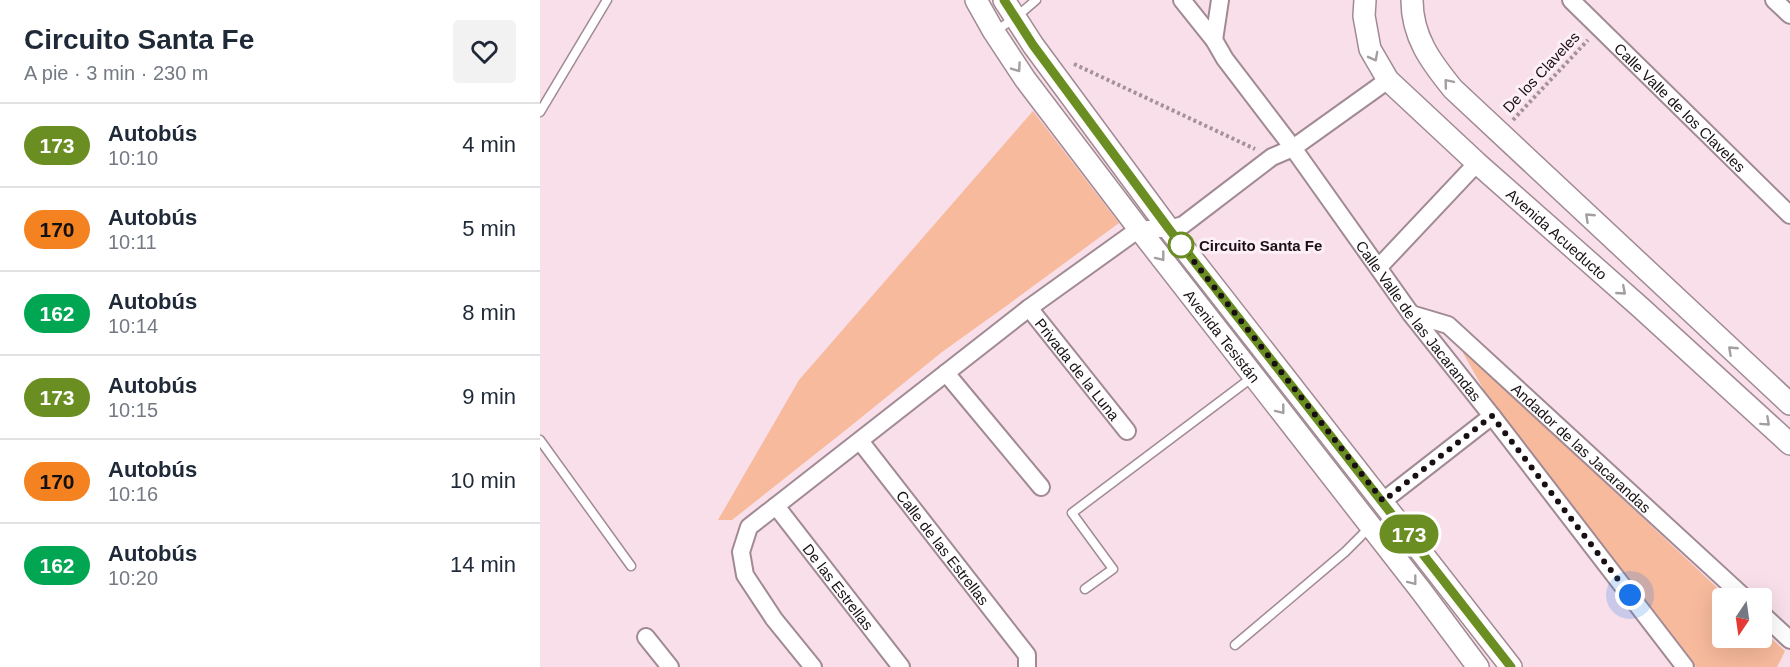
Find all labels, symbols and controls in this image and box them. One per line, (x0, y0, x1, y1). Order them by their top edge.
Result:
button: heart (453, 20, 516, 83)
text: Circuito Santa Fe (24, 24, 254, 55)
street label: De los Claveles (1499, 28, 1583, 116)
street label: Calle Valle de los Claveles (1611, 39, 1749, 175)
one-way arrow (1367, 51, 1378, 61)
one-way arrow (1010, 61, 1021, 72)
text: A pie · 3 min · 230 m (24, 62, 209, 84)
one-way arrow (1444, 79, 1455, 90)
text: Autobús (108, 121, 197, 146)
text: 4 min (462, 132, 516, 157)
text: 173 (39, 134, 75, 157)
text: 10:10 (108, 147, 158, 169)
street label: Avenida Acueducto (1503, 185, 1611, 283)
text: Autobús (108, 205, 197, 230)
one-way arrow (1586, 213, 1596, 224)
text: 5 min (462, 216, 516, 241)
text: 170 (39, 218, 75, 241)
text: 10:11 (108, 231, 157, 253)
marker: Circuito Santa Fe (1168, 232, 1194, 258)
place label: Circuito Santa Fe (1199, 237, 1322, 254)
street label: Calle Valle de las Jacarandas (1353, 237, 1485, 404)
one-way arrow (1153, 250, 1164, 261)
one-way arrow (1615, 284, 1625, 295)
street label: Avenida Tesistán (1181, 286, 1264, 386)
text: Autobús (108, 289, 197, 314)
text: 8 min (462, 300, 516, 325)
text: 162 (39, 302, 75, 325)
text: 10:14 (108, 315, 158, 337)
street label: Privada de la Luna (1032, 315, 1124, 424)
one-way arrow (1728, 346, 1739, 357)
text: Autobús (108, 373, 197, 398)
street label: Andador de las Jacarandas (1509, 380, 1655, 516)
text: 9 min (462, 384, 516, 409)
text: 173 (39, 386, 75, 409)
text: 10:15 (108, 399, 158, 421)
one-way arrow (1273, 404, 1284, 415)
one-way arrow (1759, 415, 1770, 426)
text: Autobús (108, 457, 197, 482)
text: 10 min (450, 468, 516, 493)
text: 170 (39, 470, 75, 493)
text: 10:16 (108, 483, 158, 505)
street label: Calle de las Estrellas (893, 487, 993, 608)
line badge: 173 (1374, 514, 1444, 554)
text: 173 (1391, 523, 1427, 546)
street label: De las Estrellas (800, 540, 877, 633)
text: Autobús (108, 541, 197, 566)
text: 14 min (450, 552, 516, 577)
text: 162 (39, 554, 75, 577)
text: 10:20 (108, 567, 158, 589)
one-way arrow (1406, 574, 1417, 585)
your location (1615, 580, 1645, 610)
north arrow (1712, 588, 1772, 648)
map controls (1712, 588, 1772, 648)

